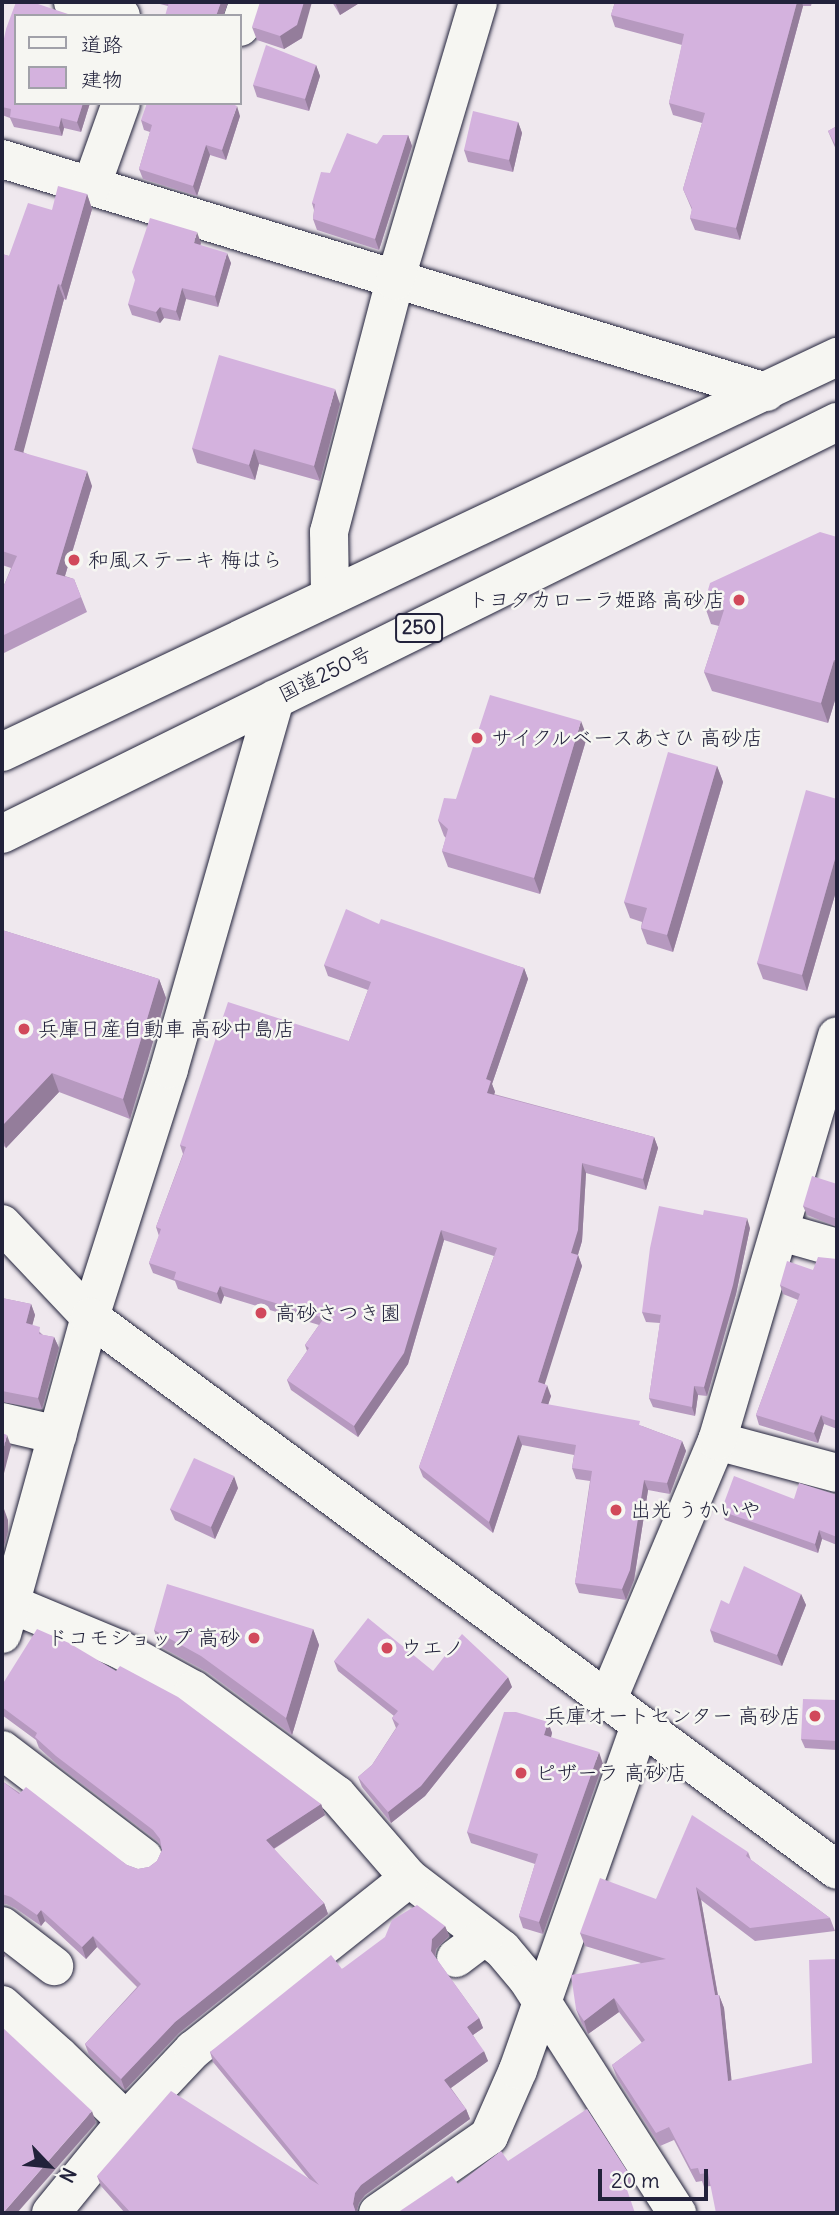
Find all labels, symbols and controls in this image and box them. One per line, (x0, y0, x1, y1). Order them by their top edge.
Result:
legend (14, 14, 242, 105)
text: 道路 (81, 31, 123, 58)
text: 建物 (81, 66, 123, 93)
place label: 和風ステーキ 梅はら (88, 547, 282, 573)
marker: 和風ステーキ 梅はら (66, 552, 82, 568)
place label: トヨタカローラ姫路 高砂店 (468, 587, 725, 613)
marker: トヨタカローラ姫路 高砂店 (731, 592, 747, 608)
road number: 250 (394, 612, 444, 643)
street label: 国道250号 (274, 641, 376, 707)
place label: サイクルベースあさひ 高砂店 (491, 725, 769, 751)
marker: サイクルベースあさひ 高砂店 (469, 730, 485, 746)
place label: 兵庫日産自動車 高砂中島店 (38, 1016, 295, 1042)
marker: 兵庫日産自動車 高砂中島店 (16, 1021, 32, 1037)
place label: 高砂さつき園 (275, 1300, 401, 1326)
marker: 高砂さつき園 (253, 1305, 269, 1321)
place label: 出光 うかいや (630, 1497, 761, 1523)
marker: 出光 うかいや (608, 1502, 624, 1518)
place label: ドコモショップ 高砂 (46, 1625, 240, 1651)
marker: ドコモショップ 高砂 (246, 1630, 262, 1646)
place label: ウエノ (401, 1635, 464, 1661)
marker: ウエノ (379, 1640, 395, 1656)
place label: 兵庫オートセンター 高砂店 (544, 1703, 801, 1729)
marker: 兵庫オートセンター 高砂店 (807, 1708, 823, 1724)
place label: ピザーラ 高砂店 (535, 1760, 687, 1786)
marker: ピザーラ 高砂店 (513, 1765, 529, 1781)
north arrow (14, 2131, 84, 2201)
scale bar (601, 2156, 711, 2200)
text: N (54, 2164, 82, 2186)
text: 20 m (611, 2167, 660, 2194)

